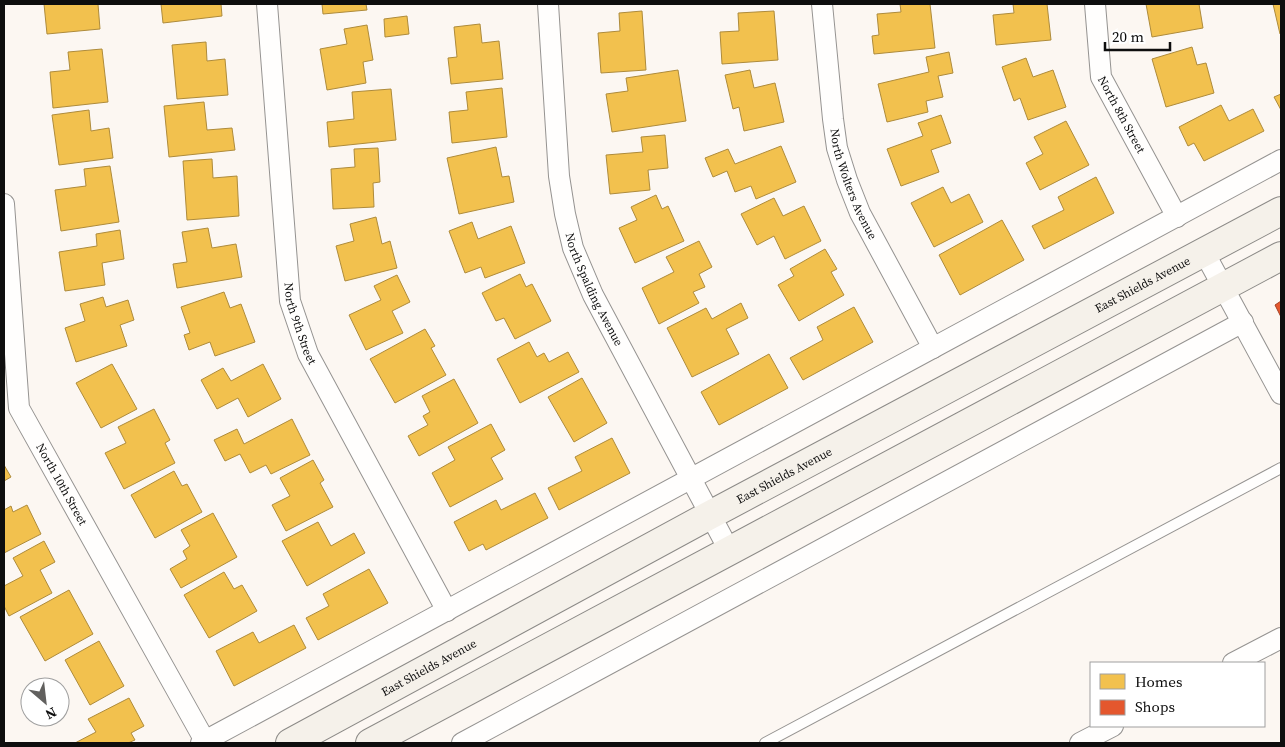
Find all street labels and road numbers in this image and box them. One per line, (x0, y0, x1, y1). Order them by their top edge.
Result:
street label: North 8th Street (1094, 73, 1149, 156)
street label: North Wolters Avenue (826, 128, 881, 242)
street label: North Spalding Avenue (562, 231, 627, 349)
street label: East Shields Avenue (1092, 253, 1193, 317)
street label: North 9th Street (281, 282, 320, 367)
street label: North 10th Street (32, 440, 91, 528)
street label: East Shields Avenue (734, 444, 835, 507)
street label: East Shields Avenue (378, 635, 479, 700)

